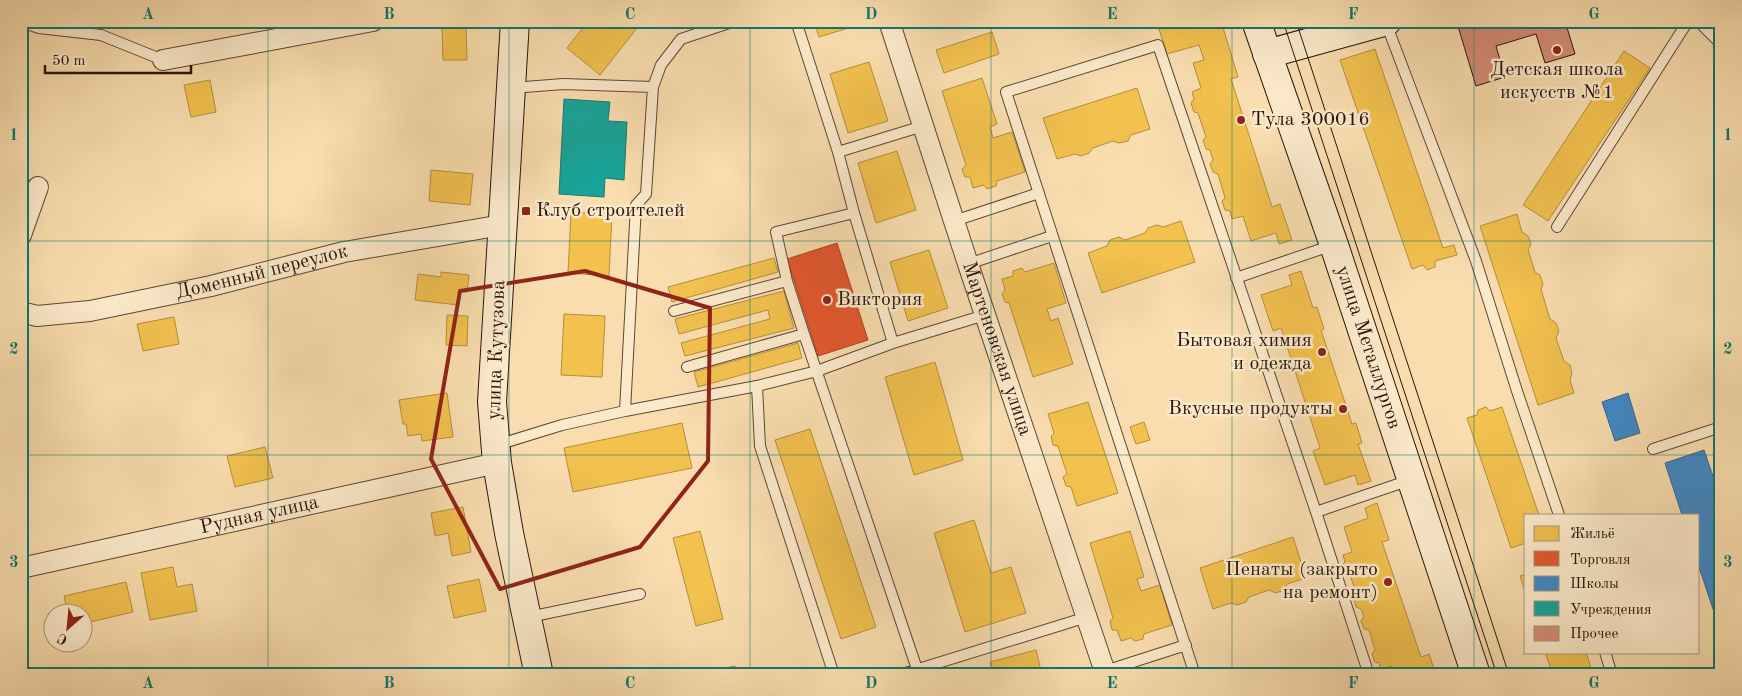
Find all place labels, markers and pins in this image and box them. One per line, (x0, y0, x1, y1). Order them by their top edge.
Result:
marker: Детская школа искусств №1 (1551, 44, 1563, 56)
place label: Детская школа искусств №1 (1490, 60, 1624, 103)
place label: Тула 300016 (1251, 110, 1370, 130)
marker: Тула 300016 (1235, 114, 1247, 126)
place label: Клуб строителей (536, 201, 685, 221)
marker: Клуб строителей (520, 205, 532, 217)
place label: Виктория (837, 290, 922, 310)
marker: Виктория (821, 294, 833, 306)
place label: Бытовая химия и одежда (1176, 331, 1312, 374)
marker: Бытовая химия и одежда (1316, 346, 1328, 358)
place label: Вкусные продукты (1168, 399, 1333, 419)
marker: Вкусные продукты (1337, 403, 1349, 415)
place label: Пенаты (закрыто на ремонт) (1225, 560, 1378, 603)
marker: Пенаты (закрыто на ремонт) (1382, 576, 1394, 588)

